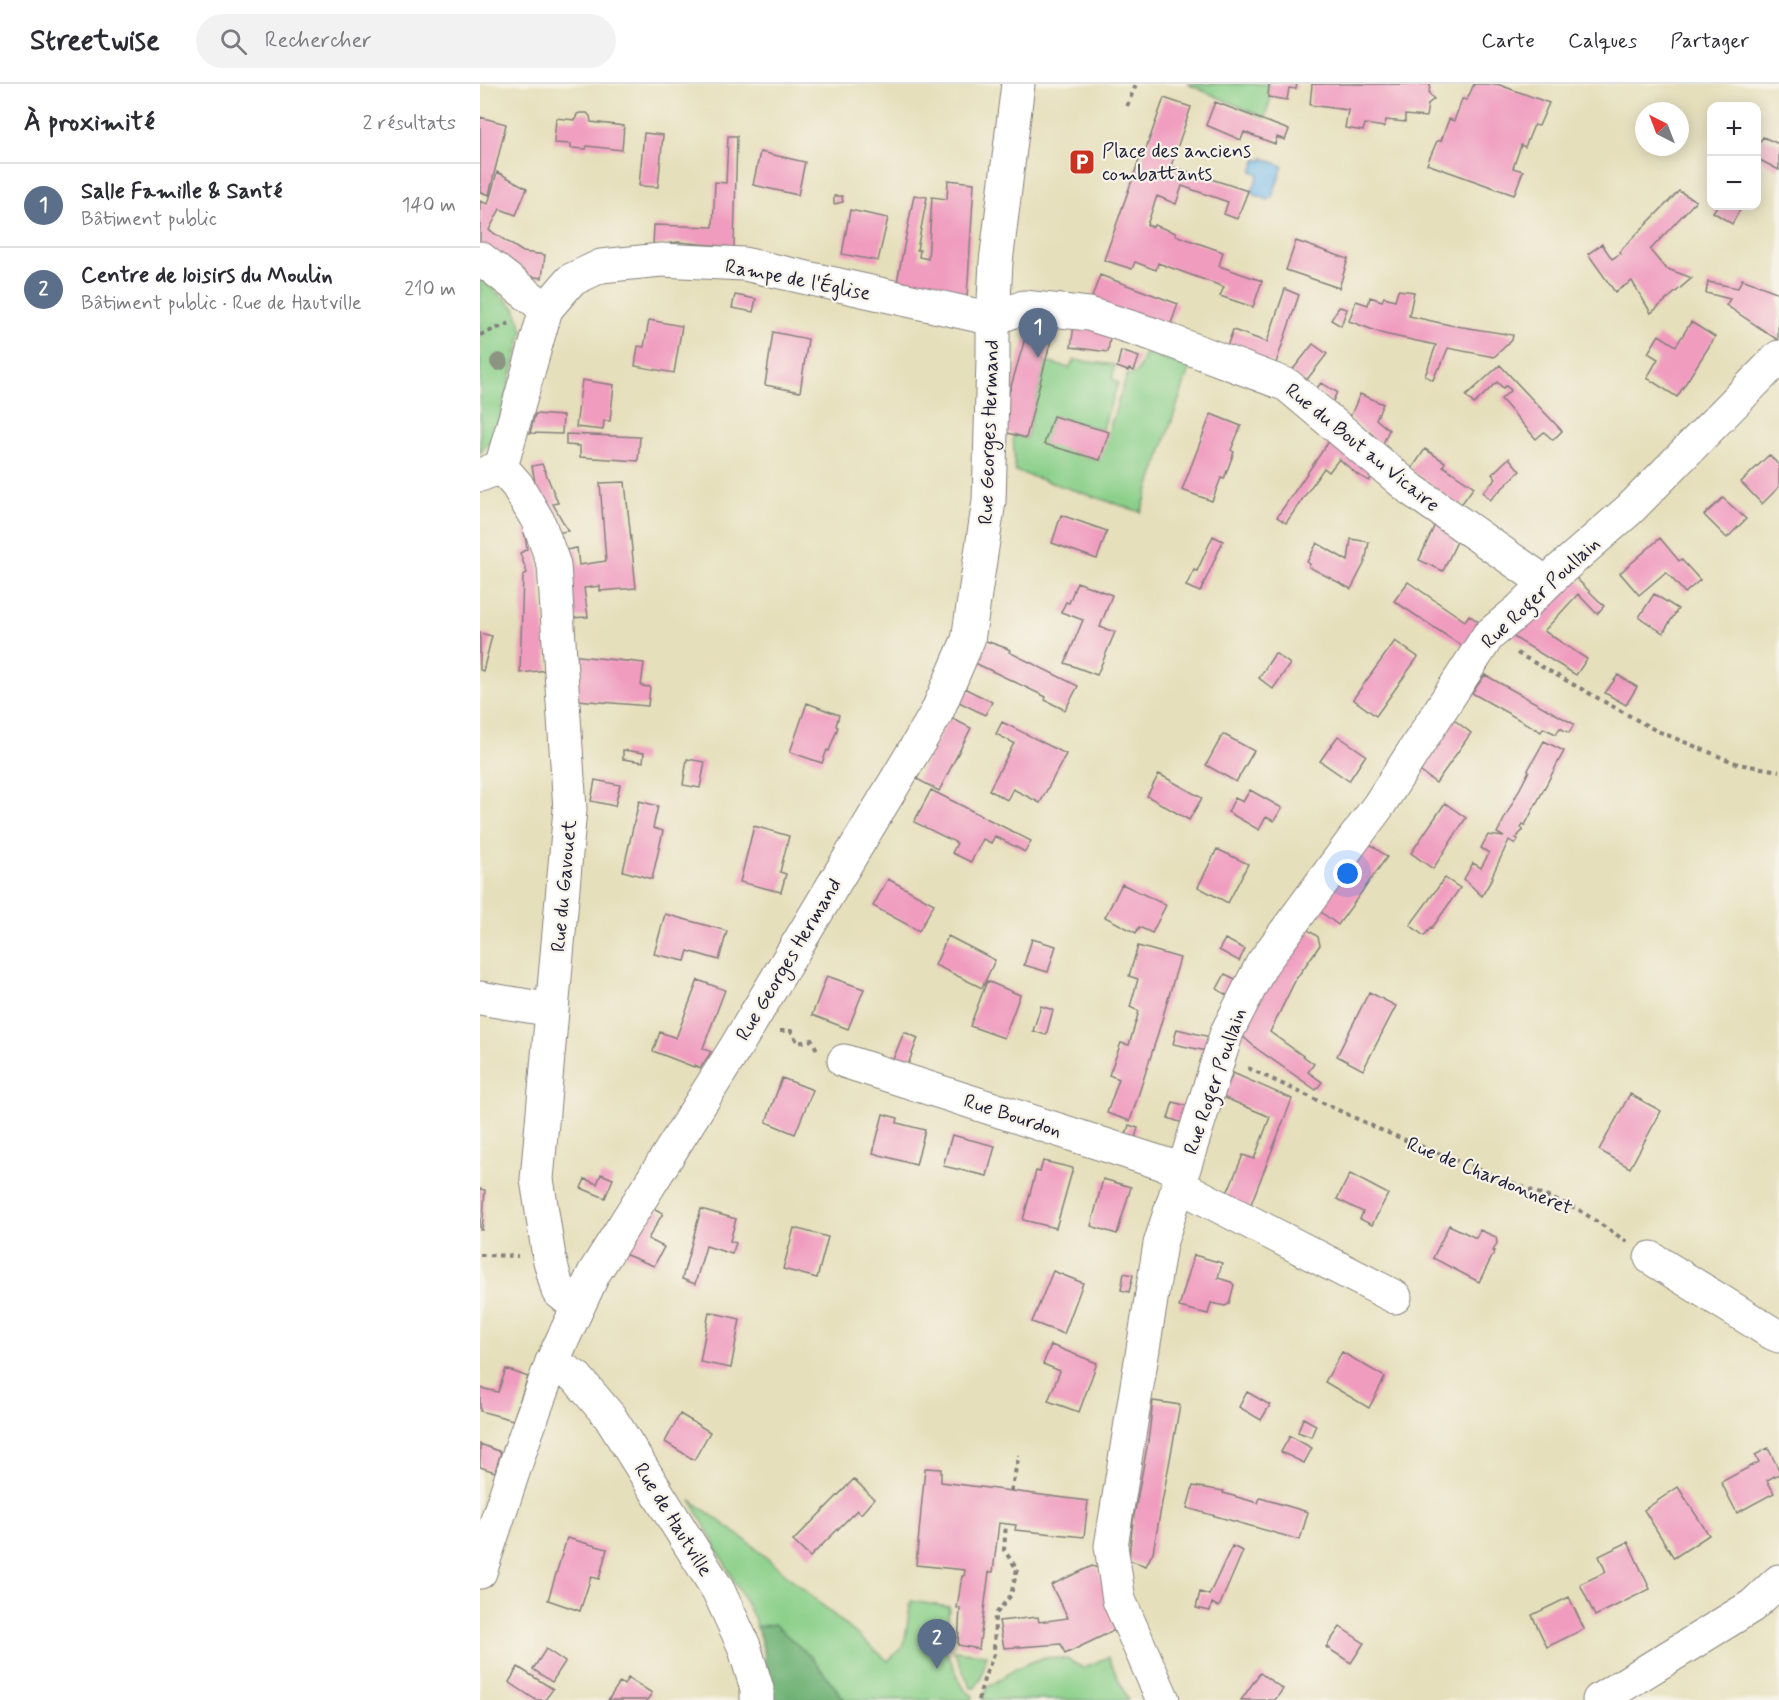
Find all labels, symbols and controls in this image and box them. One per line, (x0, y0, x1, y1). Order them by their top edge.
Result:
search box (196, 14, 616, 68)
text: Streetwise (30, 23, 160, 60)
icon: search (217, 25, 250, 58)
text: Rechercher (265, 27, 372, 55)
text: Carte (1481, 27, 1535, 55)
text: Calques (1568, 27, 1637, 55)
text: Partager (1670, 27, 1749, 55)
north arrow (1635, 102, 1689, 156)
map controls (1707, 102, 1761, 210)
button: + (1707, 102, 1761, 156)
text: À proximité (24, 106, 155, 140)
text: 2 résultats (363, 110, 456, 137)
place label: Place des anciens combattants (1102, 138, 1251, 188)
parking icon: Place des anciens combattants (1067, 147, 1097, 177)
button: − (1707, 156, 1761, 210)
text: Salle Famille & Santé (81, 178, 282, 206)
text: 1 (39, 192, 48, 219)
text: 140 m (402, 192, 456, 219)
text: Bâtiment public (81, 206, 217, 233)
street label: Rampe de l'Église (723, 253, 873, 308)
text: Centre de loisirs du Moulin (81, 262, 332, 290)
text: 2 (39, 276, 48, 303)
text: 210 m (404, 276, 456, 303)
text: Bâtiment public · Rue de Hautville (81, 290, 361, 317)
pin: 1 (1018, 308, 1058, 358)
street label: Rue Georges Hermand (973, 339, 1007, 525)
street label: Rue du Bout au Vicaire (1279, 377, 1445, 519)
street label: Rue Roger Poullain (1476, 531, 1608, 657)
street label: Rue du Gavouet (545, 819, 584, 953)
your location (1333, 859, 1362, 888)
street label: Rue Georges Hermand (730, 874, 849, 1047)
street label: Rue Roger Poullain (1178, 1005, 1255, 1159)
street label: Rue Bourdon (960, 1088, 1065, 1145)
street label: Rue de Chardonneret (1403, 1131, 1576, 1222)
street label: Rue de Hautville (627, 1458, 719, 1582)
pin: 2 (918, 1620, 956, 1669)

